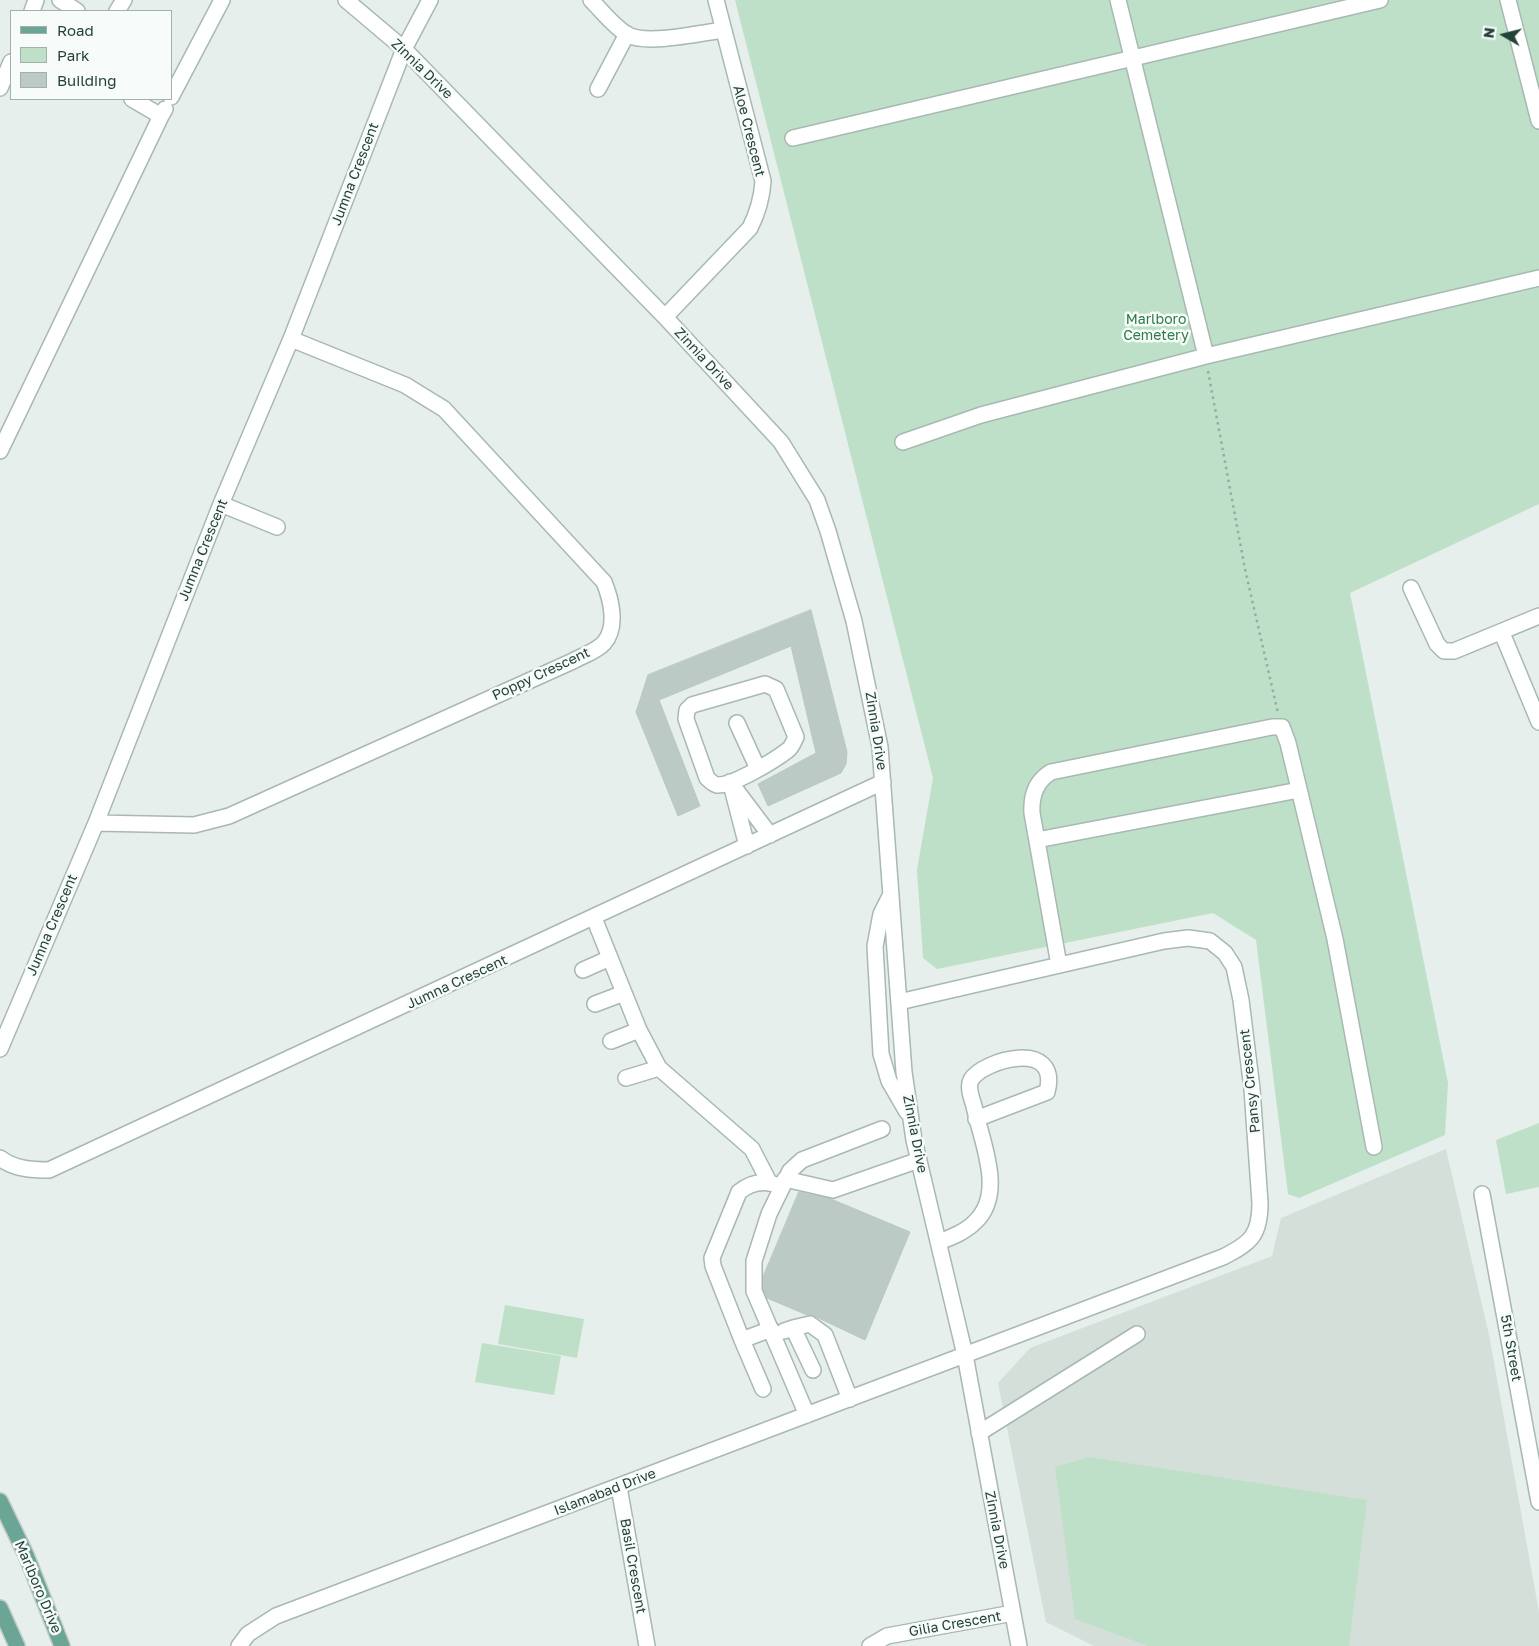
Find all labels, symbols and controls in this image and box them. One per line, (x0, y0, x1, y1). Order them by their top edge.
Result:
legend (10, 10, 172, 100)
north arrow (1479, 10, 1529, 60)
text: Road (57, 21, 94, 39)
text: N (1479, 26, 1498, 39)
street label: Zinnia Drive (388, 35, 456, 103)
text: Park (57, 46, 89, 64)
text: Building (57, 71, 117, 89)
street label: Aloe Crescent (730, 84, 768, 178)
street label: Jumna Crescent (328, 120, 382, 228)
park label: Marlboro Cemetery (1123, 312, 1189, 344)
street label: Zinnia Drive (671, 324, 737, 394)
street label: Jumna Crescent (175, 496, 231, 604)
street label: Poppy Crescent (489, 644, 593, 704)
street label: Zinnia Drive (862, 691, 890, 771)
street label: Jumna Crescent (23, 872, 81, 978)
street label: Jumna Crescent (404, 951, 510, 1013)
street label: Pansy Crescent (1236, 1028, 1264, 1134)
street label: Zinnia Drive (899, 1094, 931, 1174)
street label: 5th Street (1497, 1313, 1525, 1383)
street label: Islamabad Drive (552, 1465, 658, 1519)
street label: Zinnia Drive (981, 1490, 1013, 1570)
street label: Basil Crescent (616, 1517, 650, 1615)
street label: Marlboro Drive (11, 1538, 65, 1636)
street label: Gilia Crescent (908, 1608, 1002, 1640)

